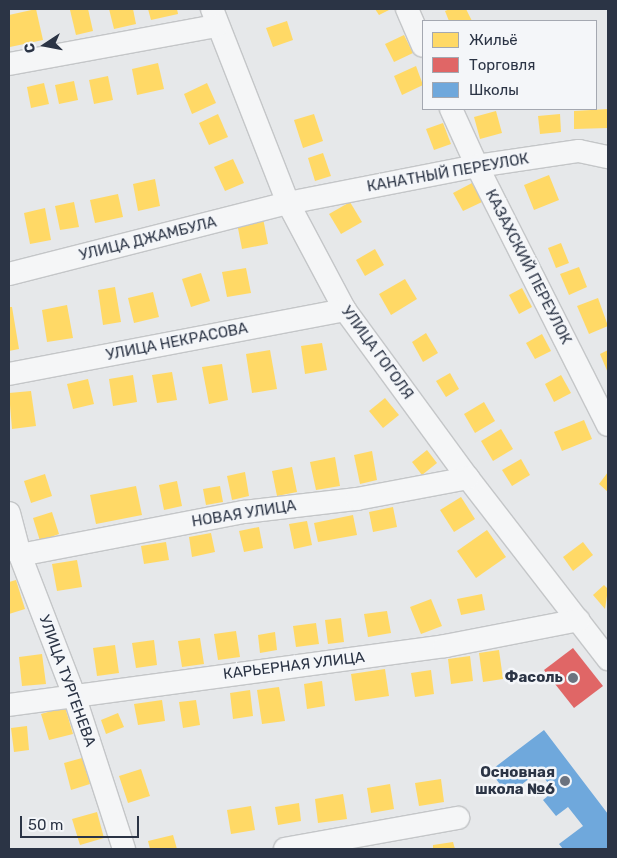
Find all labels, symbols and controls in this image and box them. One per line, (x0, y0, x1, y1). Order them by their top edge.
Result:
north arrow (20, 20, 70, 70)
legend (422, 20, 597, 110)
text: Жильё (469, 31, 518, 49)
text: С (21, 42, 39, 54)
text: Торговля (469, 56, 535, 74)
text: Школы (469, 81, 519, 99)
street label: КАНАТНЫЙ ПЕРЕУЛОК (366, 150, 530, 196)
street label: КАЗАХСКИЙ ПЕРЕУЛОК (481, 187, 575, 347)
street label: УЛИЦА ДЖАМБУЛА (77, 213, 219, 265)
street label: УЛИЦА ГОГОЛЯ (337, 303, 417, 403)
street label: УЛИЦА НЕКРАСОВА (105, 319, 249, 365)
street label: НОВАЯ УЛИЦА (190, 497, 298, 531)
street label: УЛИЦА ТУРГЕНЕВА (35, 613, 99, 749)
street label: КАРЬЕРНАЯ УЛИЦА (222, 648, 366, 684)
place label: Фасоль (505, 669, 563, 687)
marker: Фасоль (567, 672, 579, 684)
place label: Основная школа №6 (475, 763, 555, 798)
marker: Основная школа №6 (559, 775, 571, 787)
scale bar (22, 806, 141, 838)
text: 50 m (28, 816, 63, 834)

